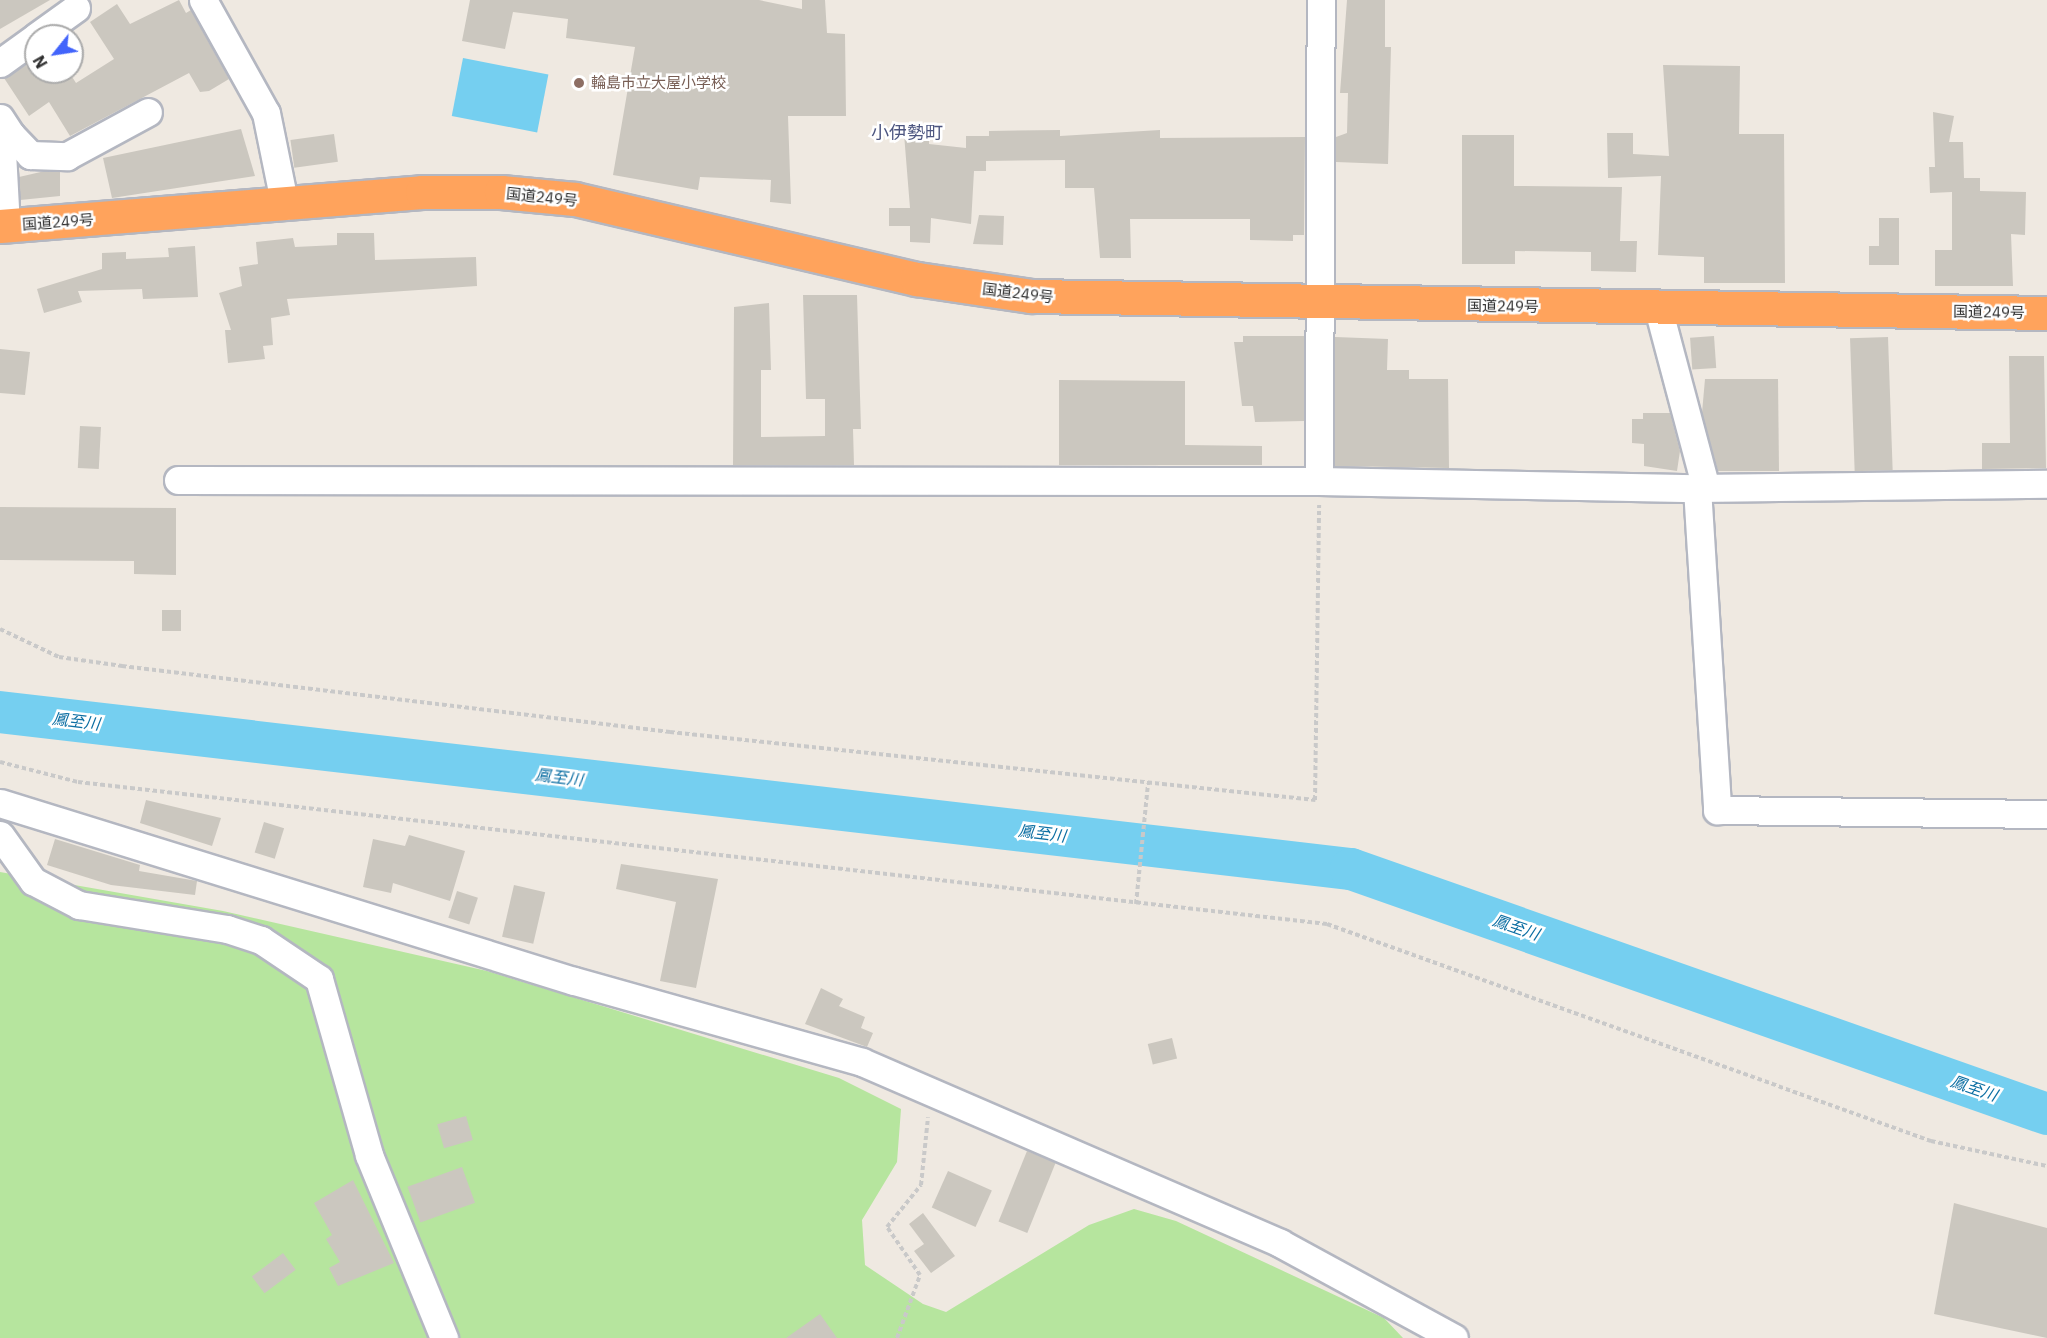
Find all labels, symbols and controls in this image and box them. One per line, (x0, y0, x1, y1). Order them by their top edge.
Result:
north arrow (24, 24, 84, 84)
text: N (29, 52, 52, 72)
place label: 輪島市立大屋小学校 (591, 74, 726, 92)
marker: 輪島市立大屋小学校 (572, 76, 586, 90)
district label: 小伊勢町 (871, 122, 943, 144)
street label: 国道249号 (505, 184, 579, 210)
street label: 国道249号 (21, 211, 95, 233)
street label: 国道249号 (981, 280, 1055, 306)
street label: 国道249号 (1467, 296, 1539, 316)
street label: 国道249号 (1953, 302, 2025, 322)
water label: 鳳至川 (51, 709, 101, 733)
water label: 鳳至川 (534, 765, 584, 789)
water label: 鳳至川 (1017, 821, 1067, 845)
water label: 鳳至川 (1490, 910, 1542, 944)
water label: 鳳至川 (1948, 1071, 2000, 1105)

